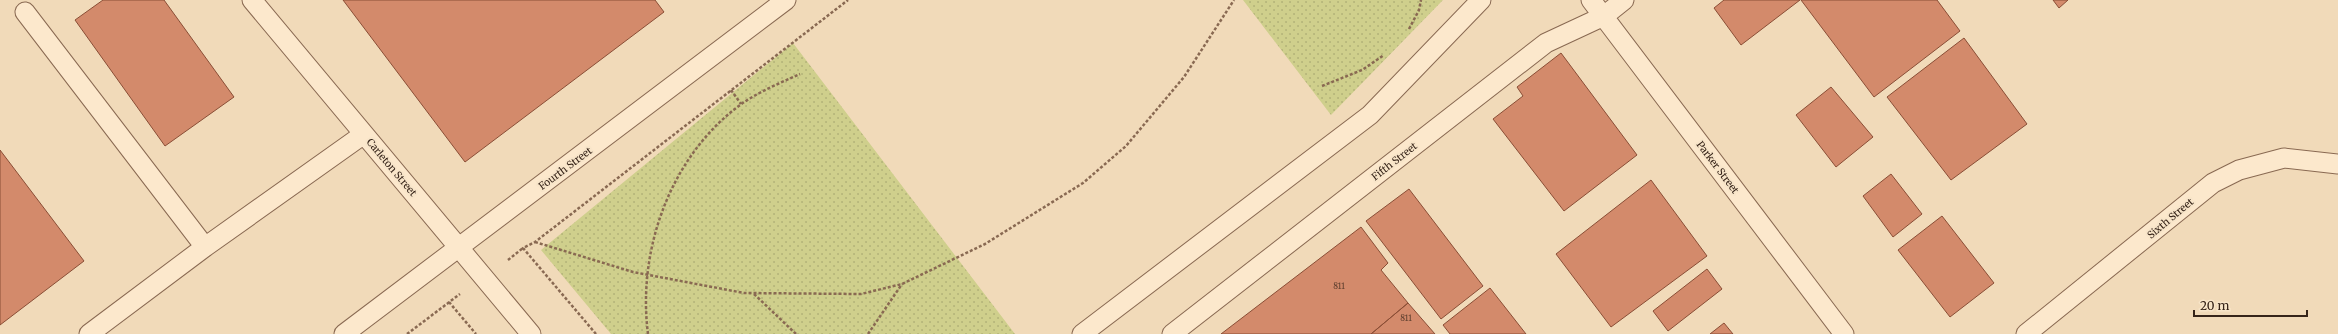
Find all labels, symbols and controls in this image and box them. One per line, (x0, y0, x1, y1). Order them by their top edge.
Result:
street label: Carleton Street (364, 136, 420, 199)
street label: Parker Street (1694, 138, 1742, 196)
street label: Fifth Street (1369, 139, 1420, 183)
street label: Fourth Street (536, 144, 595, 193)
street label: Sixth Street (2145, 195, 2196, 242)
house number: 811 (1333, 281, 1345, 291)
scale bar (2194, 292, 2307, 318)
text: 20 m (2200, 298, 2229, 313)
house number: 811 (1400, 313, 1412, 323)

